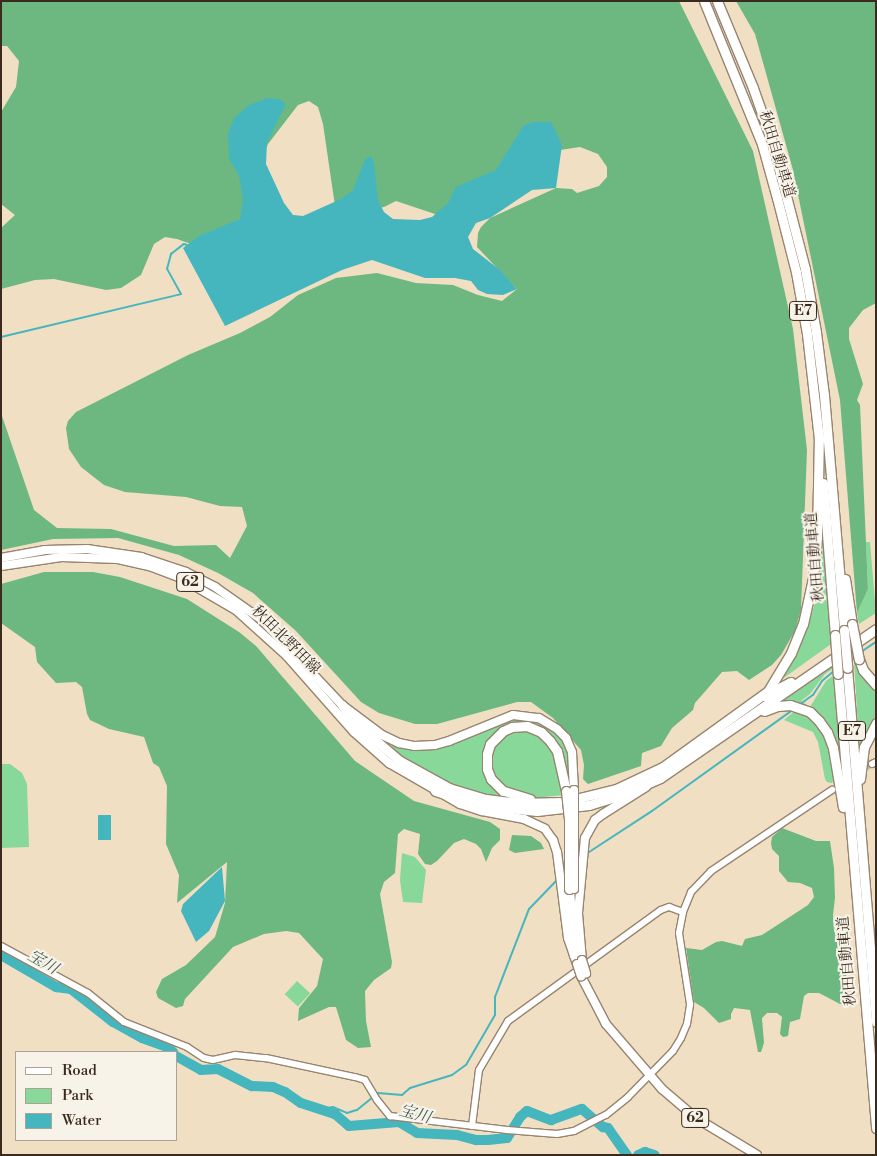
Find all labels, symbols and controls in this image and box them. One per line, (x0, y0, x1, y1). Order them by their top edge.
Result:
street label: 秋田自動車道 (755, 108, 799, 200)
road number: E7 (788, 300, 818, 322)
street label: 秋田自動車道 (802, 511, 828, 603)
road number: 62 (175, 570, 205, 594)
street label: 秋田北野田線 (248, 602, 324, 678)
road number: E7 (837, 719, 867, 742)
street label: 秋田自動車道 (834, 915, 860, 1007)
water label: 宝川 (24, 946, 62, 978)
legend (15, 1051, 178, 1141)
text: Road (62, 1061, 97, 1080)
text: Park (62, 1086, 93, 1105)
water label: 宝川 (397, 1101, 433, 1127)
road number: 62 (680, 1106, 710, 1130)
text: Water (62, 1111, 101, 1130)

